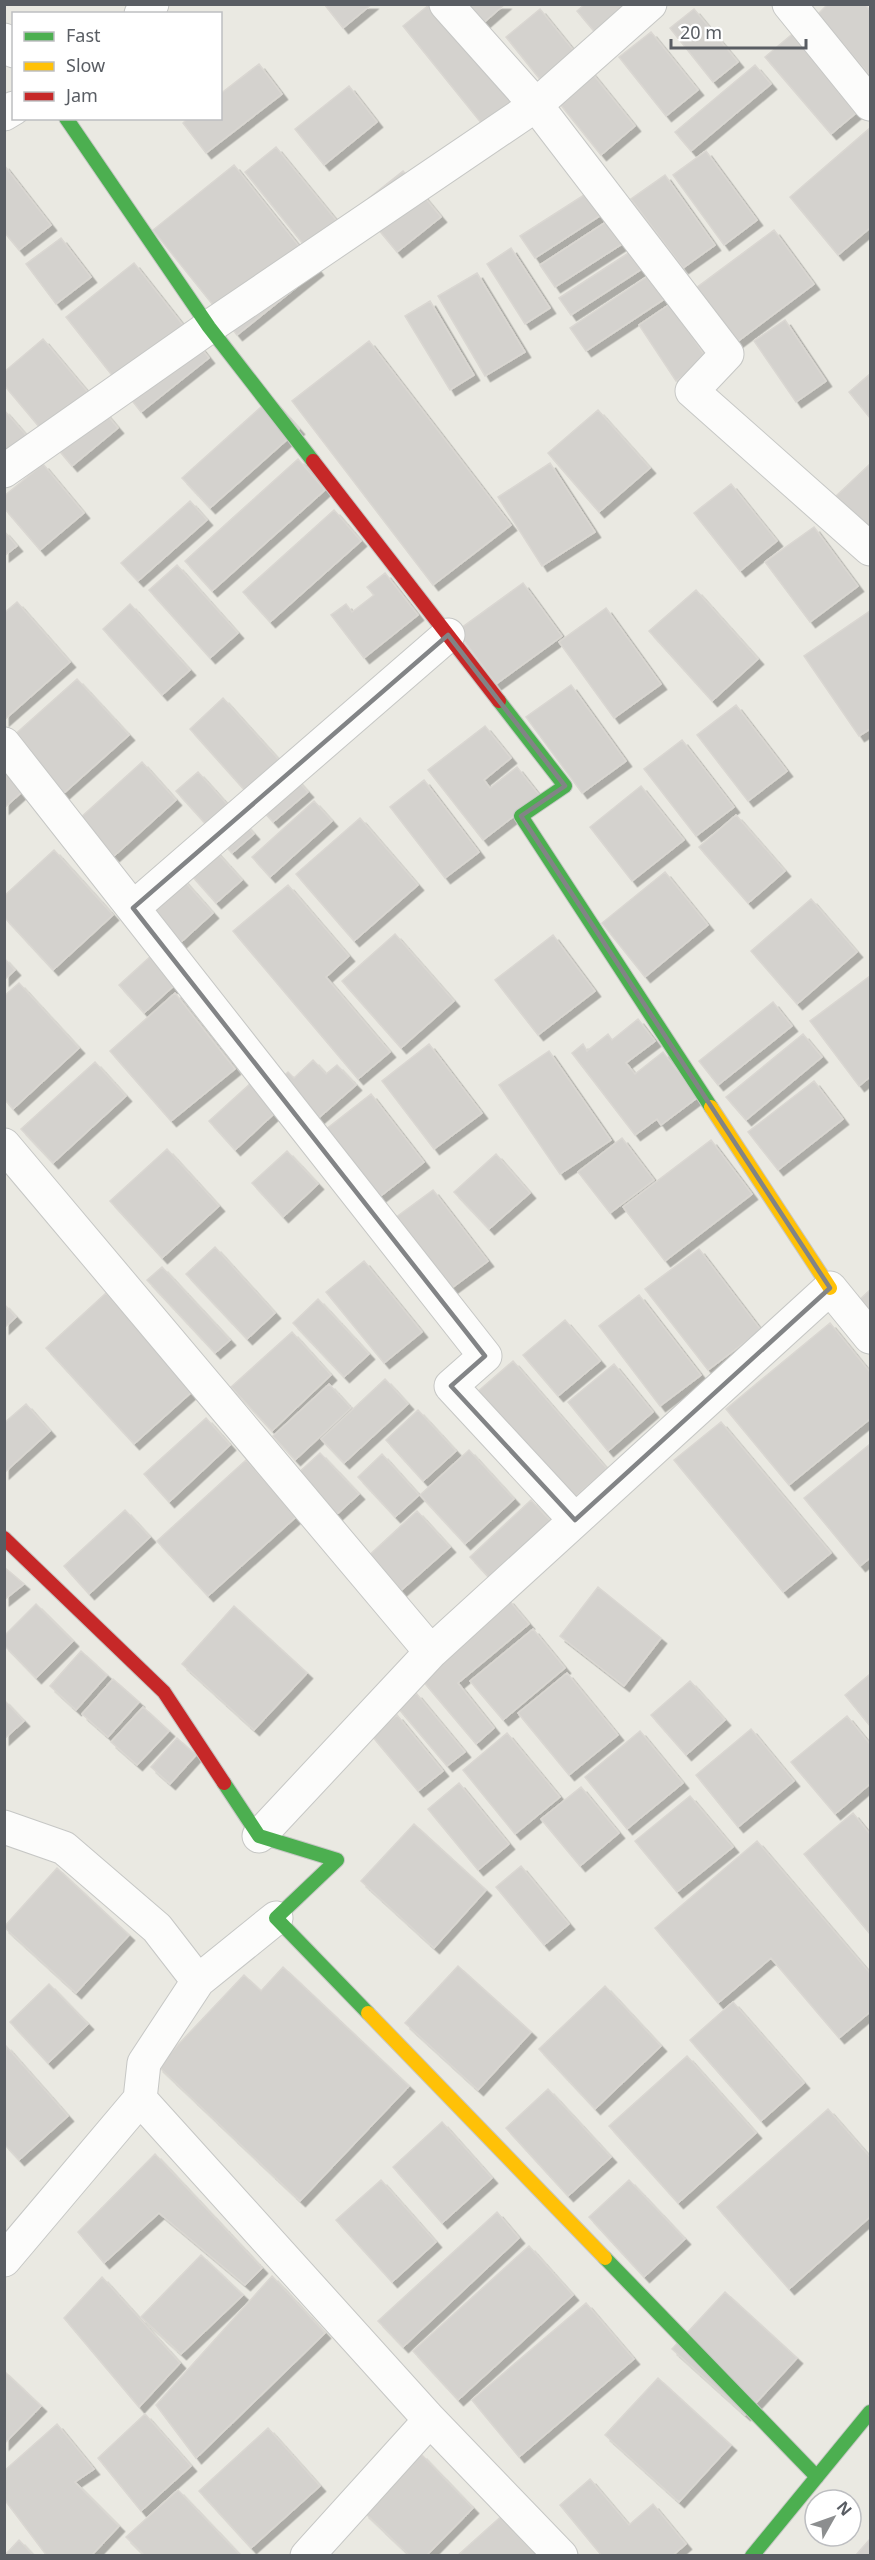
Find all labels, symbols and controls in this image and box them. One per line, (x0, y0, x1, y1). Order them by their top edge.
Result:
legend (12, 12, 222, 120)
scale bar (671, 12, 806, 50)
text: 20 m (680, 20, 722, 44)
text: Fast (66, 23, 101, 47)
text: Slow (66, 53, 105, 77)
text: Jam (64, 83, 98, 107)
north arrow (803, 2488, 863, 2548)
text: N (832, 2496, 857, 2520)

